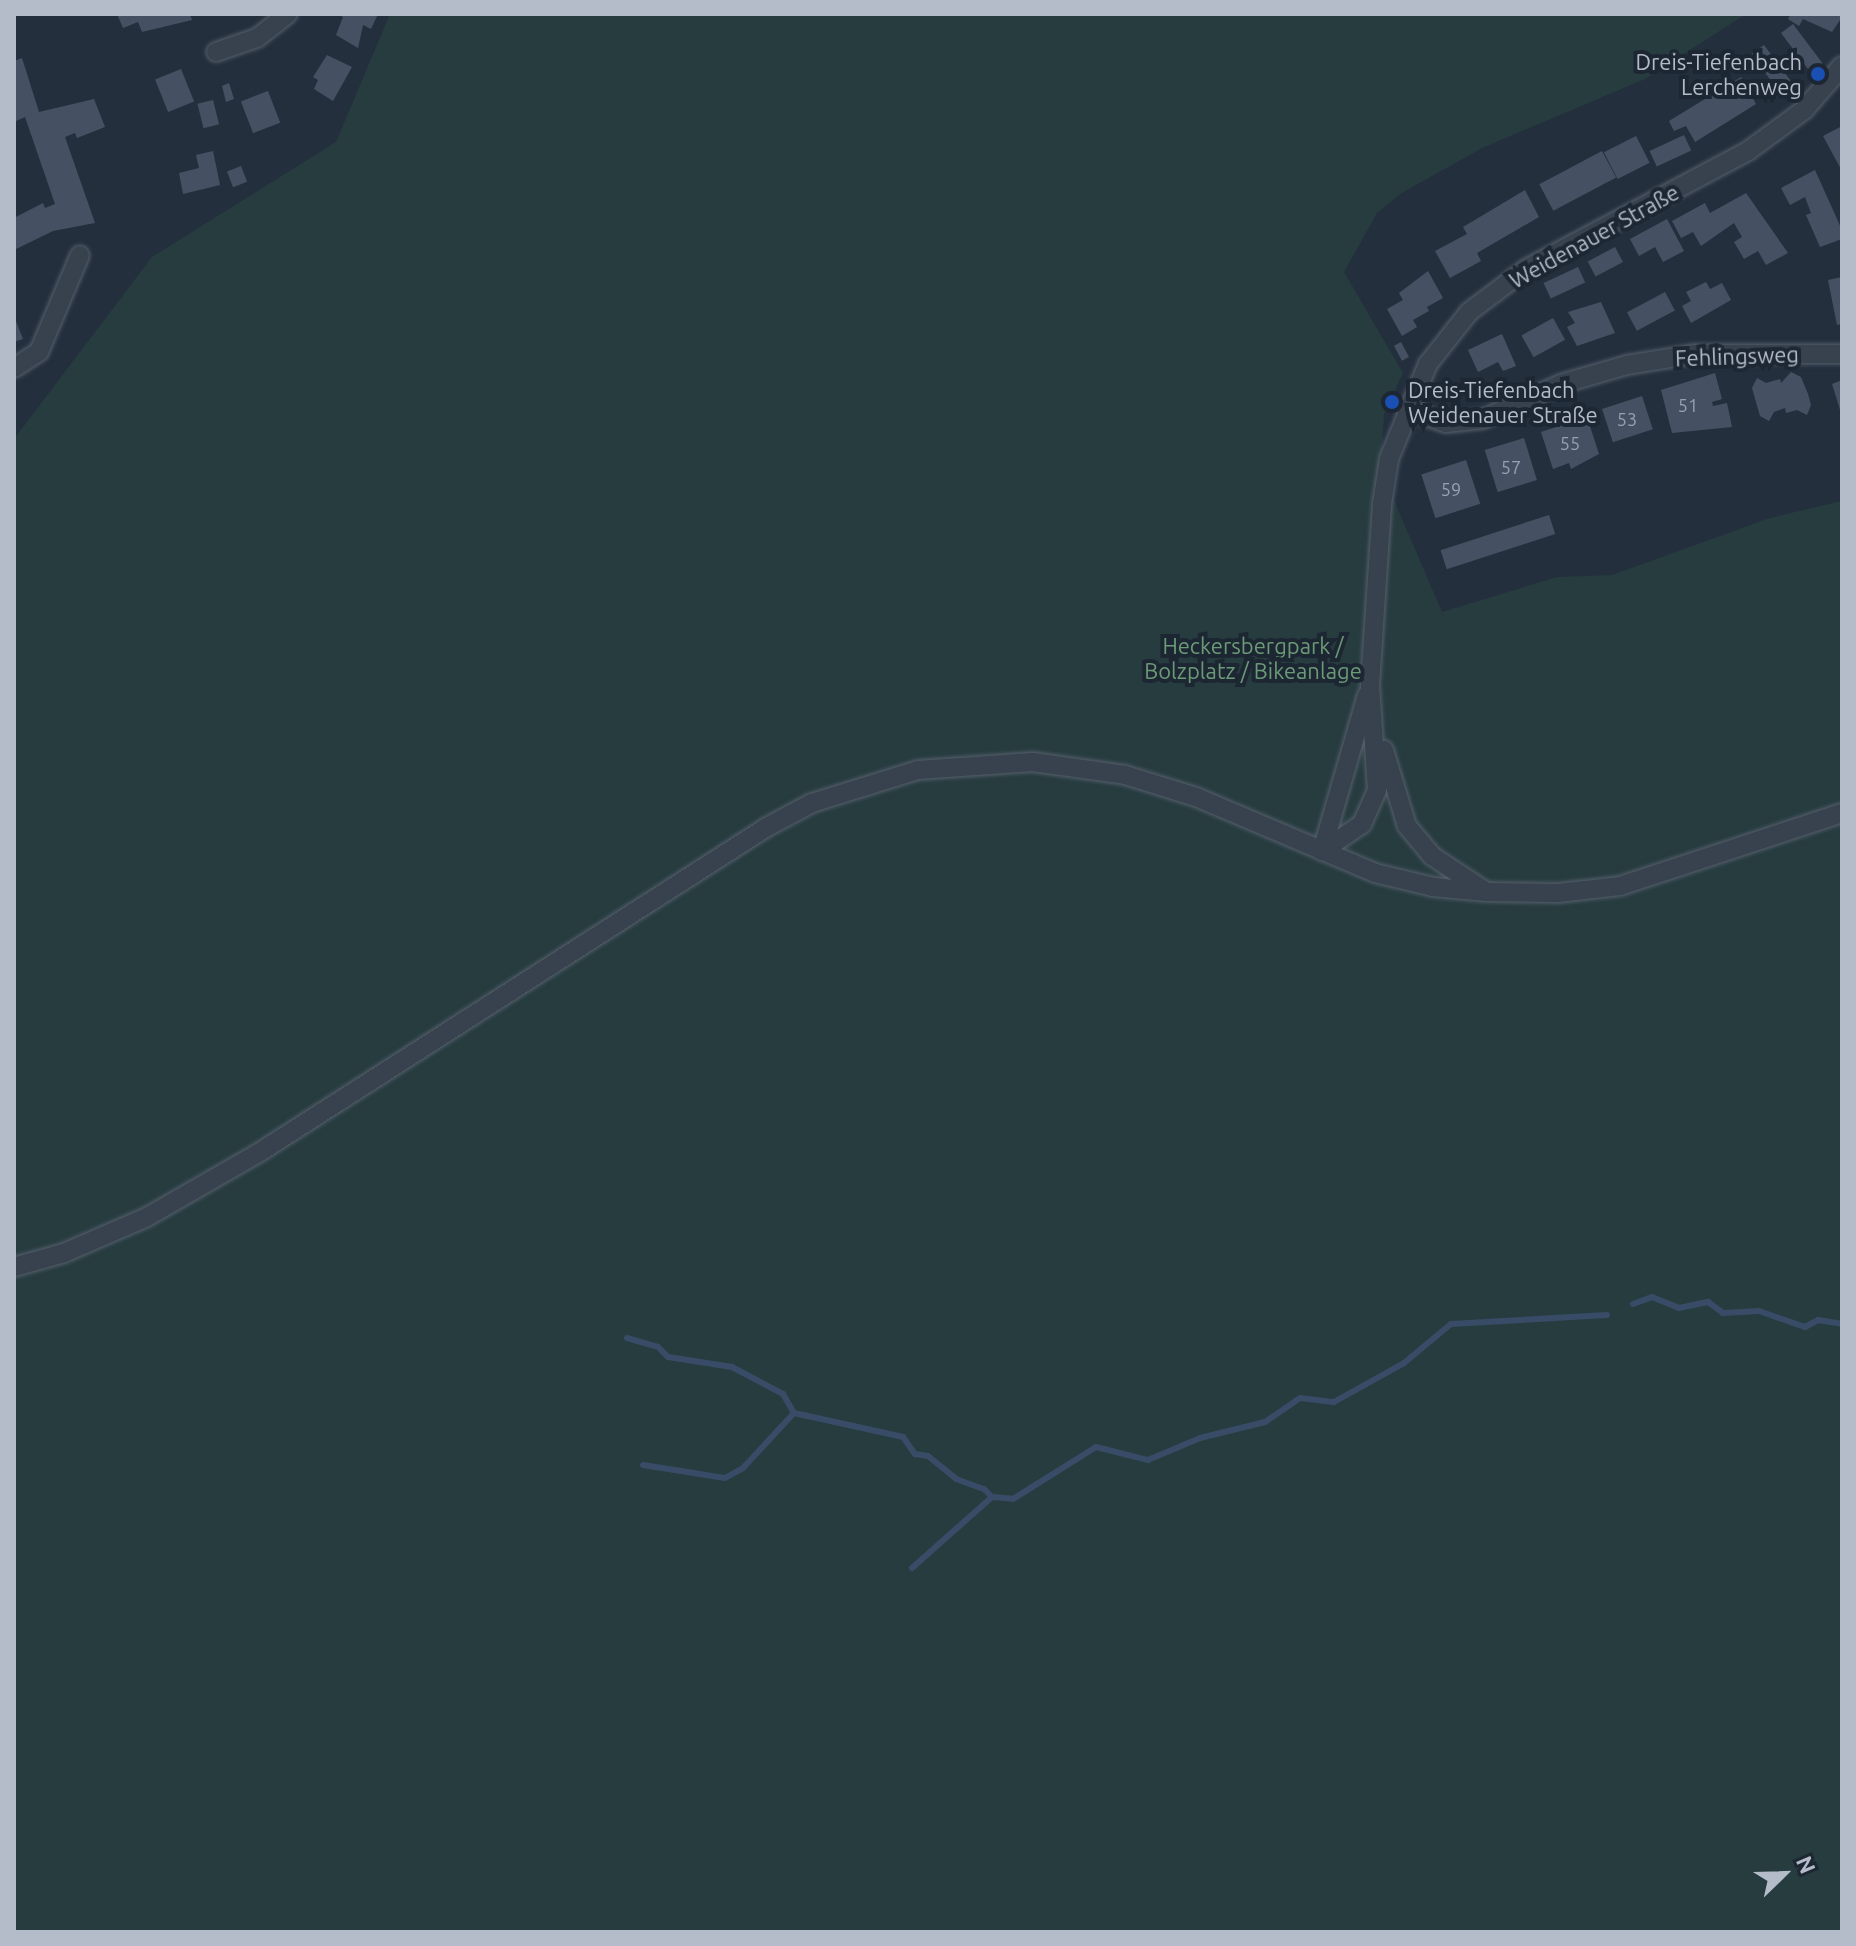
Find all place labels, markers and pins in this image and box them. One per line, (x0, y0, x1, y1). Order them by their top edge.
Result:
place label: Dreis-Tiefenbach Lerchenweg (1635, 48, 1802, 100)
marker: Dreis-Tiefenbach Lerchenweg (1809, 65, 1827, 83)
place label: Dreis-Tiefenbach Weidenauer Straße (1408, 376, 1598, 428)
marker: Dreis-Tiefenbach Weidenauer Straße (1383, 393, 1401, 411)

